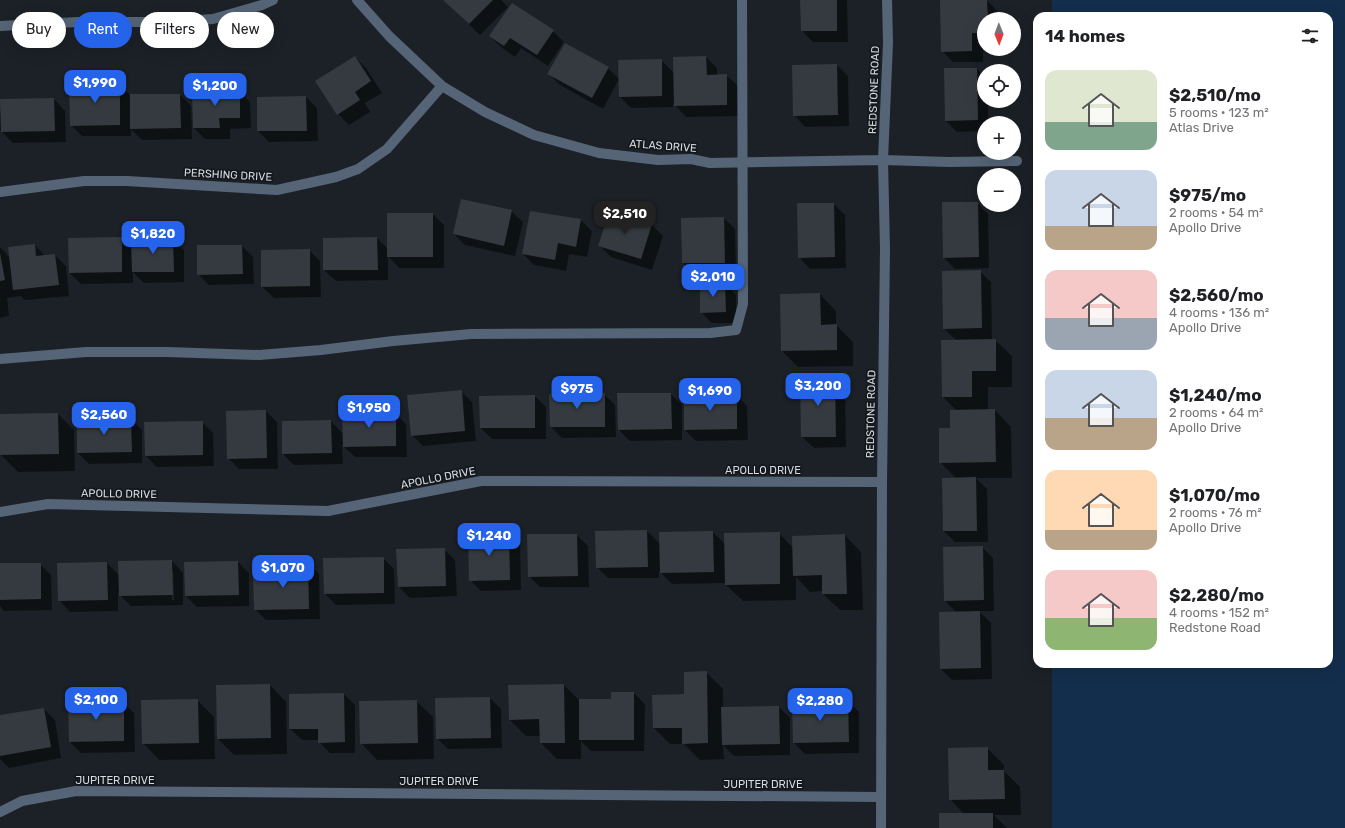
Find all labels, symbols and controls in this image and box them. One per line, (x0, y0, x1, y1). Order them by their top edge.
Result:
chip: Buy (12, 12, 66, 48)
chip: Rent (74, 12, 132, 48)
chip: Filters (140, 12, 209, 48)
chip: New (217, 12, 274, 48)
north arrow (977, 12, 1021, 56)
map controls (977, 12, 1021, 212)
icon: filters (1299, 25, 1321, 47)
text: 14 homes (1045, 26, 1125, 46)
street label: REDSTONE ROAD (866, 46, 882, 134)
button: locate (977, 64, 1021, 108)
pin: $1,990 (62, 70, 128, 104)
pin: $1,200 (182, 73, 248, 107)
text: $1,990 (73, 75, 117, 90)
text: $1,200 (193, 78, 237, 93)
text: $2,510/mo (1169, 85, 1261, 105)
icon: home (1077, 86, 1125, 134)
text: 5 rooms · 123 m² (1169, 105, 1269, 120)
button: + (977, 116, 1021, 160)
text: Atlas Drive (1169, 120, 1234, 135)
street label: ATLAS DRIVE (629, 137, 697, 155)
street label: PERSHING DRIVE (184, 166, 273, 184)
button: − (977, 168, 1021, 212)
text: $975/mo (1169, 185, 1246, 205)
icon: home (1077, 186, 1125, 234)
pin: $2,510 (592, 201, 658, 235)
text: 2 rooms · 54 m² (1169, 205, 1263, 220)
text: $2,510 (603, 206, 647, 221)
text: Apollo Drive (1169, 220, 1241, 235)
pin: $1,820 (120, 221, 186, 255)
text: $1,820 (131, 226, 175, 241)
pin: $2,010 (680, 264, 746, 298)
text: $2,010 (691, 269, 735, 284)
text: $2,560/mo (1169, 285, 1264, 305)
icon: home (1077, 286, 1125, 334)
text: 4 rooms · 136 m² (1169, 305, 1269, 320)
text: Apollo Drive (1169, 320, 1241, 335)
street label: REDSTONE ROAD (864, 370, 878, 458)
pin: $3,200 (785, 373, 851, 407)
pin: $975 (553, 376, 601, 410)
pin: $1,690 (677, 378, 743, 412)
text: $3,200 (795, 378, 842, 393)
text: $975 (561, 381, 593, 396)
text: $1,690 (688, 383, 732, 398)
text: $1,240/mo (1169, 385, 1262, 405)
icon: home (1077, 386, 1125, 434)
pin: $1,950 (336, 395, 402, 429)
text: $1,950 (347, 400, 391, 415)
pin: $2,560 (71, 402, 137, 436)
text: 2 rooms · 64 m² (1169, 405, 1264, 420)
text: $2,560 (81, 407, 127, 422)
text: Apollo Drive (1169, 420, 1241, 435)
street label: APOLLO DRIVE (399, 464, 477, 492)
street label: APOLLO DRIVE (725, 464, 801, 477)
text: $1,070/mo (1169, 485, 1260, 505)
icon: home (1077, 486, 1125, 534)
street label: APOLLO DRIVE (81, 487, 157, 501)
text: 2 rooms · 76 m² (1169, 505, 1262, 520)
text: Apollo Drive (1169, 520, 1241, 535)
pin: $1,240 (456, 523, 522, 557)
text: $1,240 (467, 528, 511, 543)
pin: $1,070 (250, 555, 316, 589)
text: $1,070 (261, 560, 305, 575)
text: $2,280/mo (1169, 585, 1264, 605)
icon: home (1077, 586, 1125, 634)
text: 4 rooms · 152 m² (1169, 605, 1269, 620)
text: Redstone Road (1169, 620, 1261, 635)
pin: $2,100 (63, 687, 129, 721)
pin: $2,280 (787, 688, 853, 722)
text: $2,100 (74, 692, 118, 707)
text: $2,280 (797, 693, 843, 708)
street label: JUPITER DRIVE (75, 774, 155, 787)
street label: JUPITER DRIVE (399, 775, 479, 788)
street label: JUPITER DRIVE (723, 778, 803, 791)

